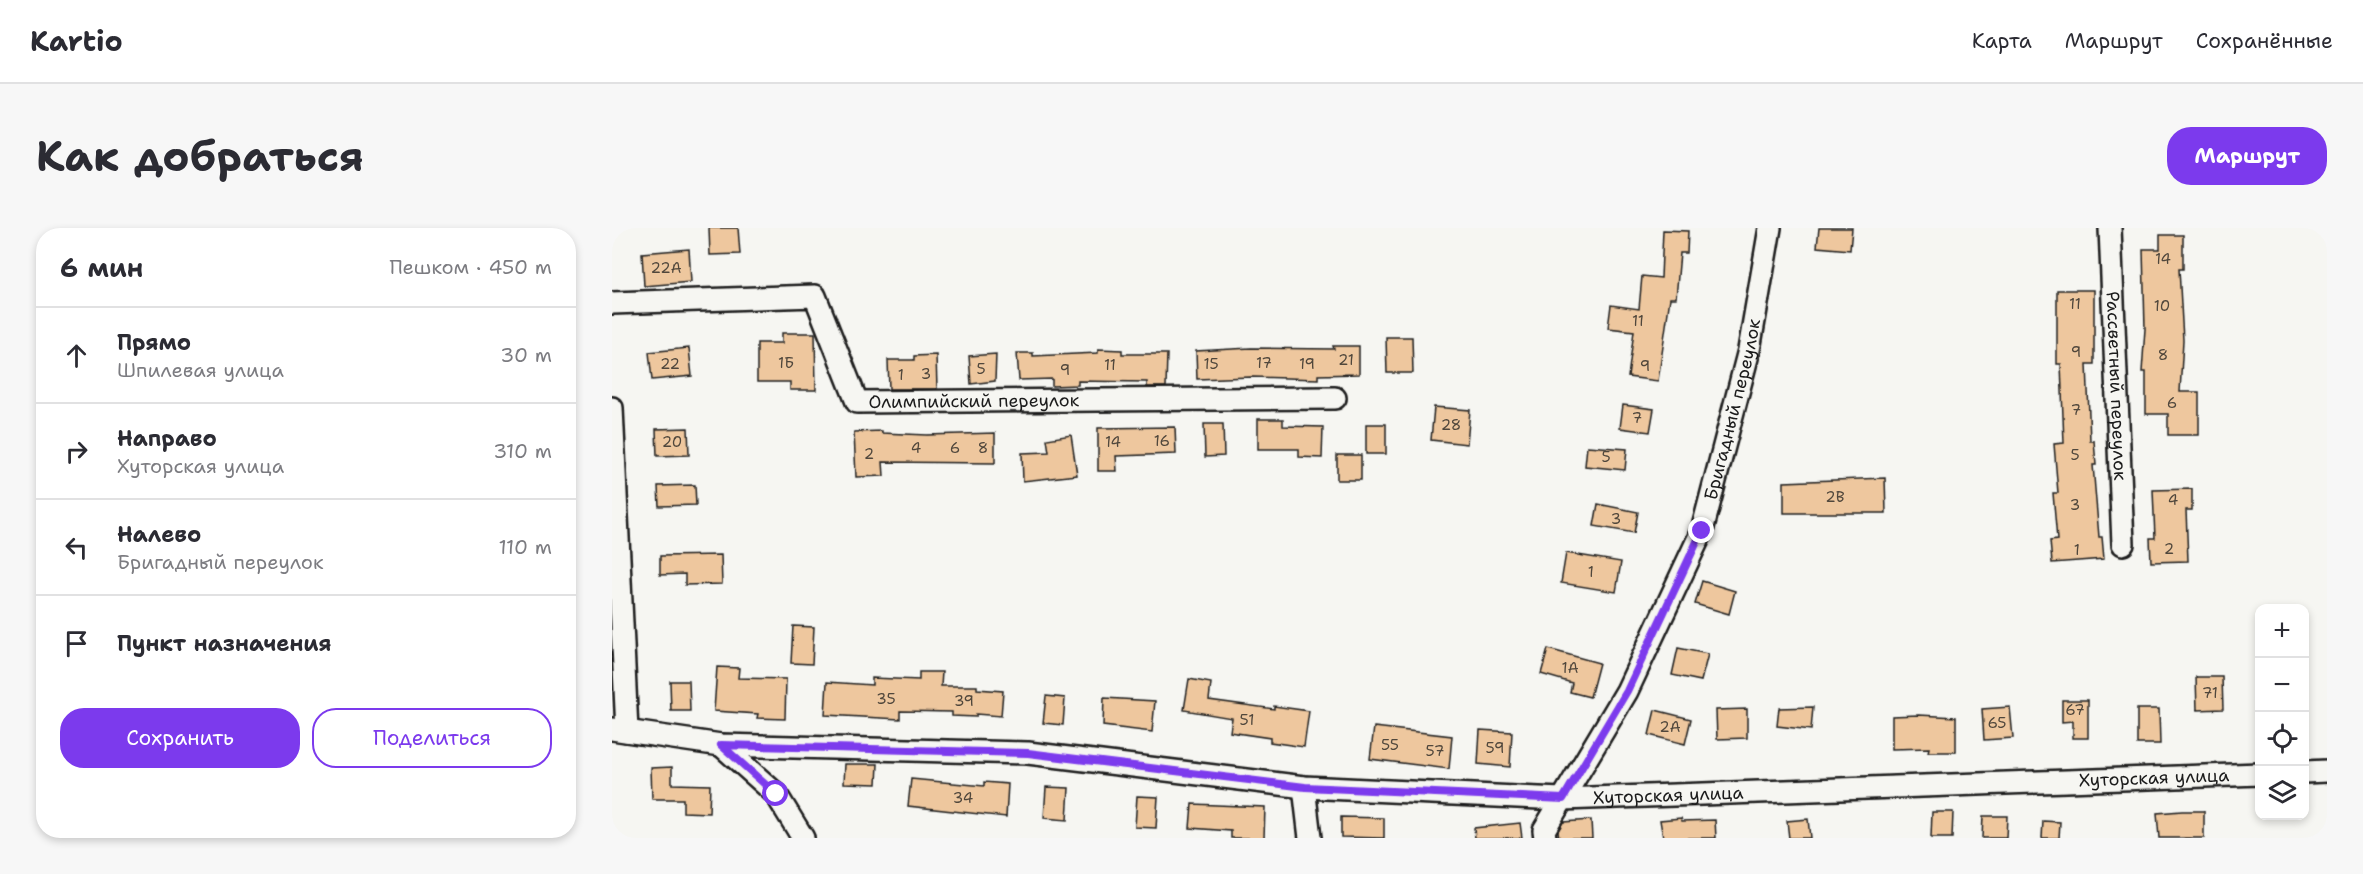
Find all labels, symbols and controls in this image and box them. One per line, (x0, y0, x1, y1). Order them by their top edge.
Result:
text: Kartio (30, 22, 123, 60)
text: Карта (1972, 27, 2032, 55)
text: Маршрут (2065, 27, 2163, 55)
text: Сохранённые (2196, 27, 2333, 55)
button: Маршрут (2167, 127, 2327, 185)
text: Как добраться (36, 128, 364, 184)
house number: 14 (2155, 249, 2171, 269)
text: 6 мин (60, 250, 143, 285)
text: Пешком · 450 m (389, 254, 552, 280)
house number: 22А (650, 258, 682, 278)
street label: Рассветный переулок (2101, 291, 2132, 481)
house number: 11 (2069, 294, 2081, 314)
house number: 10 (2154, 296, 2170, 316)
house number: 11 (1632, 311, 1644, 331)
street label: Бригадный переулок (1699, 317, 1766, 503)
text: Прямо (117, 328, 191, 357)
icon: ahead (60, 339, 93, 372)
text: 30 m (500, 342, 552, 368)
house number: 9 (2071, 342, 2081, 362)
house number: 8 (2158, 345, 2168, 365)
house number: 21 (1338, 350, 1354, 370)
house number: 1Б (778, 353, 794, 373)
house number: 17 (1256, 353, 1272, 373)
house number: 22 (660, 354, 680, 374)
house number: 15 (1203, 354, 1219, 374)
house number: 19 (1299, 354, 1315, 374)
house number: 11 (1104, 355, 1116, 375)
house number: 9 (1640, 356, 1650, 376)
text: Шпилевая улица (117, 357, 284, 383)
house number: 5 (976, 359, 986, 379)
house number: 9 (1060, 360, 1070, 380)
house number: 3 (921, 364, 931, 384)
house number: 1 (898, 365, 904, 385)
street label: Олимпийский переулок (868, 388, 1080, 414)
house number: 6 (2167, 393, 2177, 413)
house number: 7 (2071, 400, 2081, 420)
house number: 7 (1632, 408, 1642, 428)
house number: 28 (1441, 415, 1461, 435)
text: Направо (117, 424, 217, 453)
house number: 16 (1154, 431, 1170, 451)
house number: 20 (662, 432, 682, 452)
house number: 14 (1105, 432, 1121, 452)
icon: right (60, 435, 93, 468)
text: 310 m (493, 438, 552, 464)
house number: 4 (911, 438, 921, 458)
house number: 6 (950, 438, 960, 458)
house number: 8 (978, 438, 988, 458)
house number: 2 (864, 444, 874, 464)
house number: 5 (2070, 445, 2080, 465)
house number: 5 (1601, 447, 1611, 467)
text: Хуторская улица (117, 453, 284, 479)
house number: 2В (1825, 487, 1845, 507)
house number: 4 (2168, 490, 2178, 510)
house number: 3 (2070, 495, 2080, 515)
house number: 3 (1611, 509, 1621, 529)
route end (1688, 517, 1714, 543)
text: Налево (117, 520, 201, 549)
icon: left (60, 531, 93, 564)
text: 110 m (498, 534, 552, 560)
house number: 2 (2164, 539, 2174, 559)
house number: 1 (2074, 540, 2080, 560)
text: Бригадный переулок (117, 549, 324, 575)
house number: 1 (1588, 562, 1594, 582)
map controls (2255, 604, 2309, 820)
button: + (2255, 604, 2309, 658)
icon: arrive (60, 627, 93, 660)
text: Пункт назначения (117, 629, 331, 658)
house number: 1А (1561, 658, 1579, 678)
button: − (2255, 658, 2309, 712)
house number: 71 (2202, 683, 2218, 703)
house number: 35 (876, 689, 896, 709)
house number: 39 (954, 691, 974, 711)
house number: 67 (2065, 700, 2085, 720)
button: Сохранить (60, 708, 300, 768)
button: Поделиться (312, 708, 552, 768)
house number: 51 (1240, 710, 1254, 730)
button: locate (2255, 712, 2309, 766)
house number: 65 (1987, 713, 2007, 733)
house number: 2А (1659, 717, 1681, 737)
house number: 55 (1381, 735, 1399, 755)
house number: 59 (1486, 738, 1504, 758)
house number: 57 (1426, 741, 1444, 761)
street label: Хуторская улица (2078, 763, 2230, 792)
button: layers (2255, 766, 2309, 820)
route start (762, 780, 788, 806)
street label: Хуторская улица (1593, 781, 1744, 810)
house number: 34 (953, 788, 973, 808)

